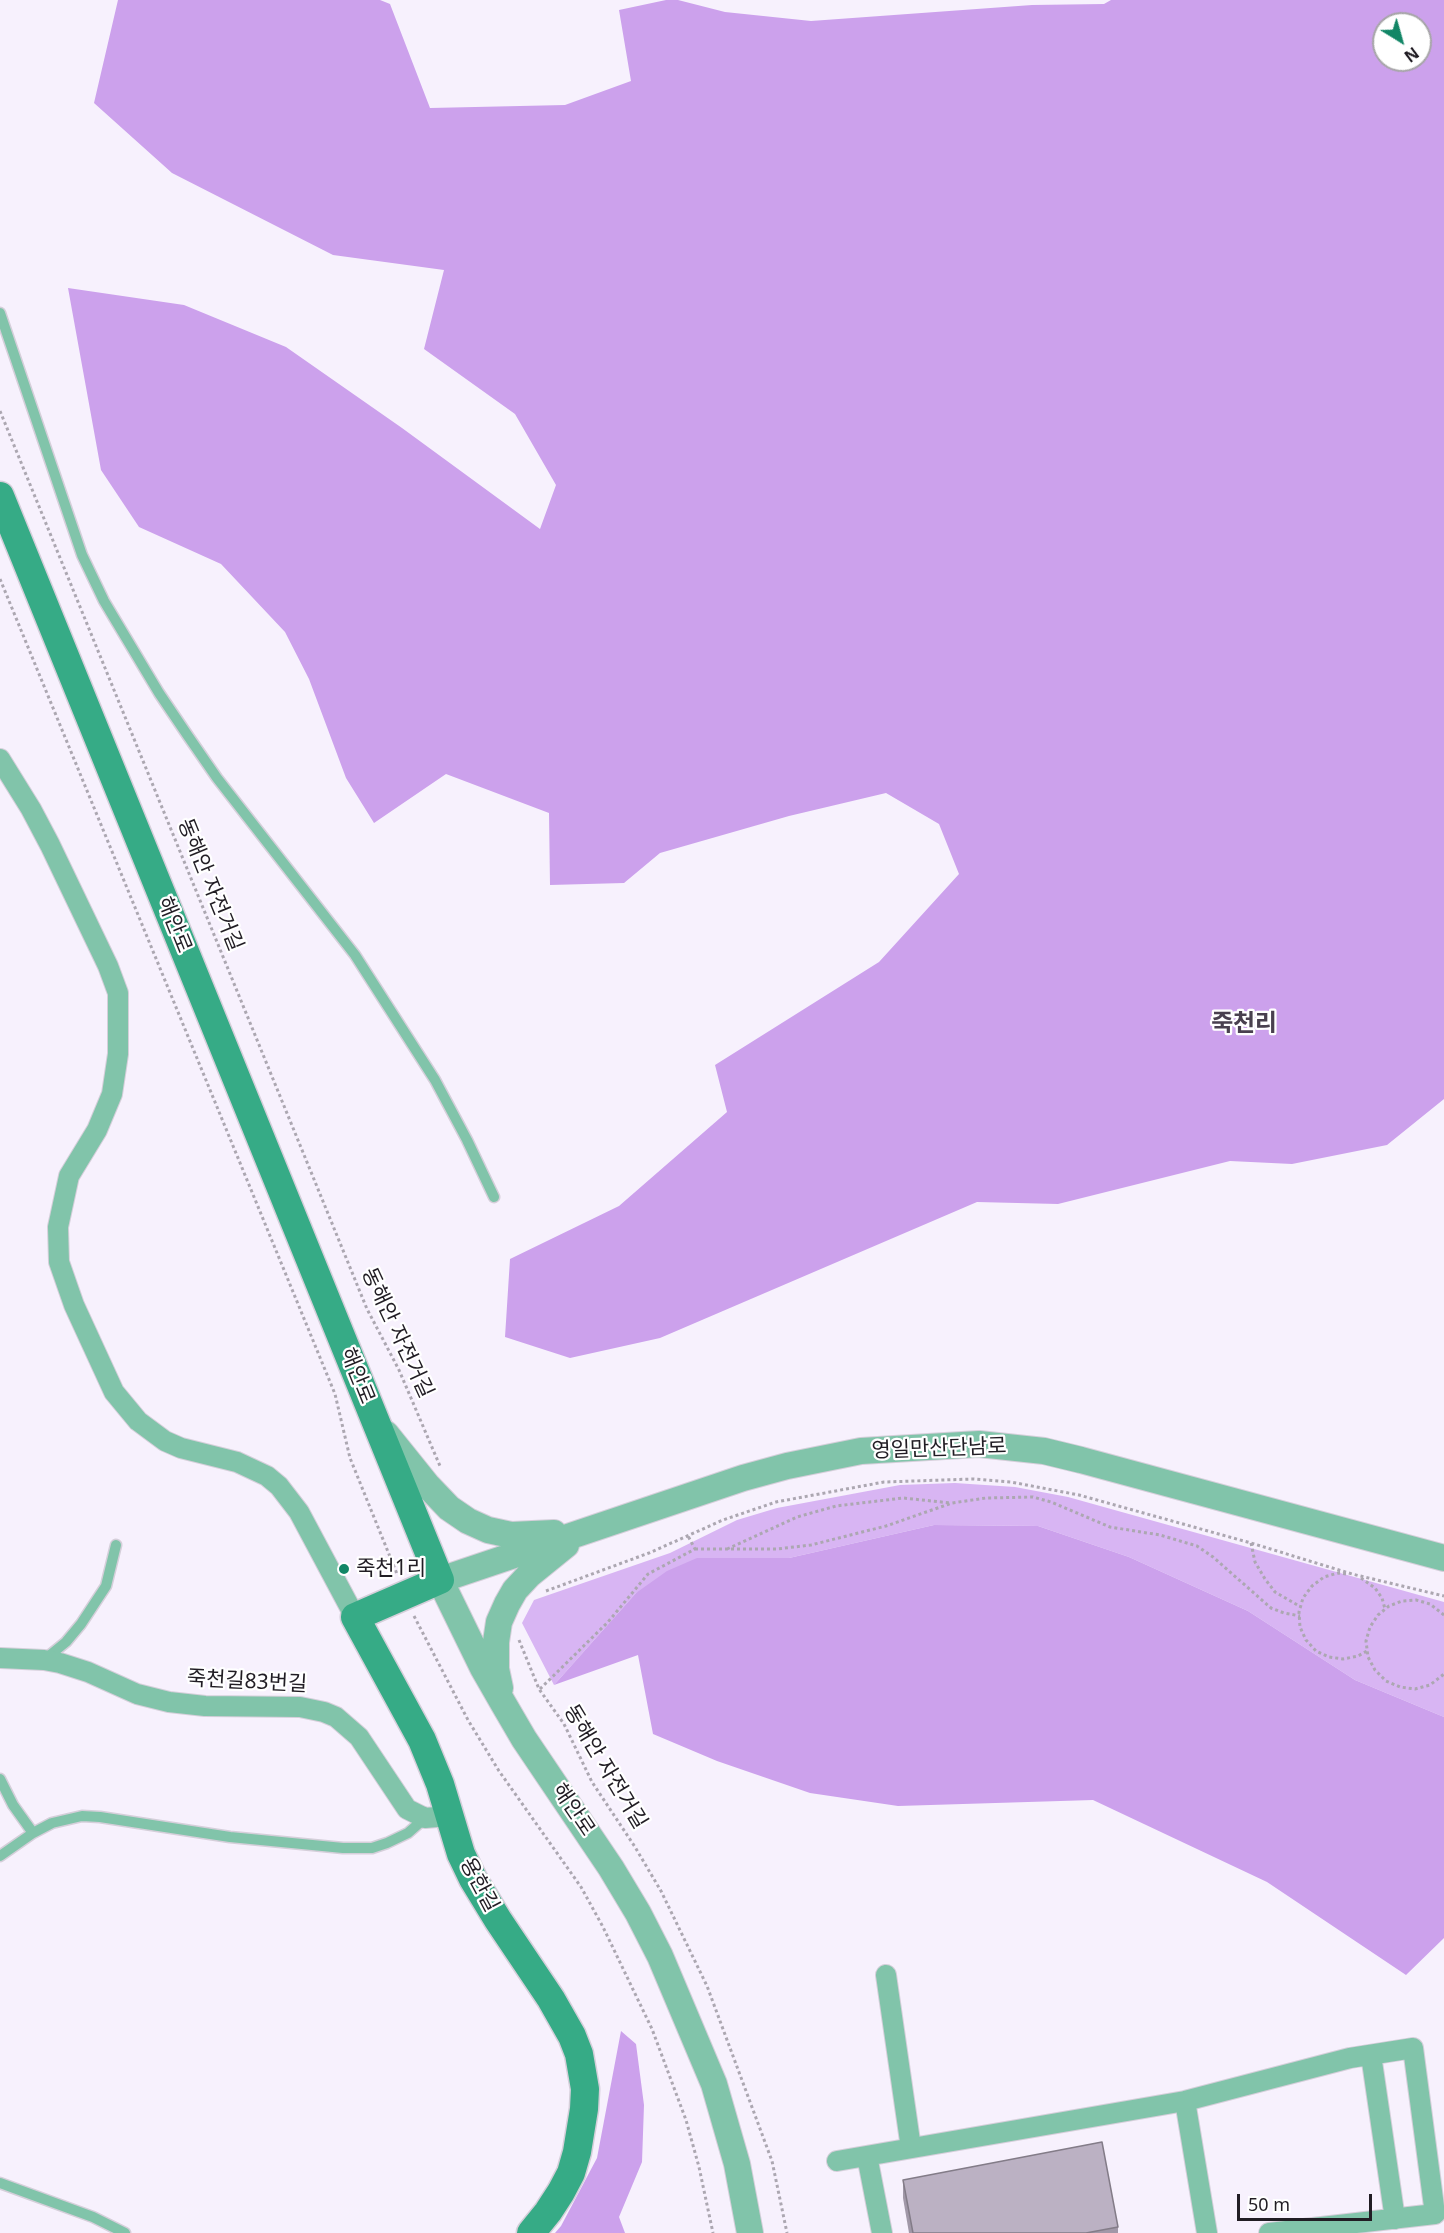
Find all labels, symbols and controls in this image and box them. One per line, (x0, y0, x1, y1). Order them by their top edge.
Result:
north arrow (1372, 12, 1432, 72)
text: N (1400, 42, 1423, 67)
street label: 동해안 자전거길 (172, 815, 248, 955)
street label: 해안로 (151, 893, 197, 957)
district label: 죽천리 (1211, 1010, 1277, 1038)
street label: 동해안 자전거길 (356, 1264, 438, 1402)
street label: 해안로 (334, 1344, 380, 1408)
street label: 영일만산단남로 (871, 1434, 1007, 1464)
place label: 죽천1리 (356, 1556, 426, 1582)
marker: 죽천1리 (337, 1562, 351, 1576)
street label: 죽천길83번길 (186, 1666, 308, 1698)
street label: 동해안 자전거길 (558, 1700, 652, 1834)
street label: 해안로 (546, 1779, 600, 1841)
street label: 용한길 (454, 1853, 504, 1917)
scale bar (1240, 2182, 1375, 2220)
text: 50 m (1248, 2192, 1290, 2216)

